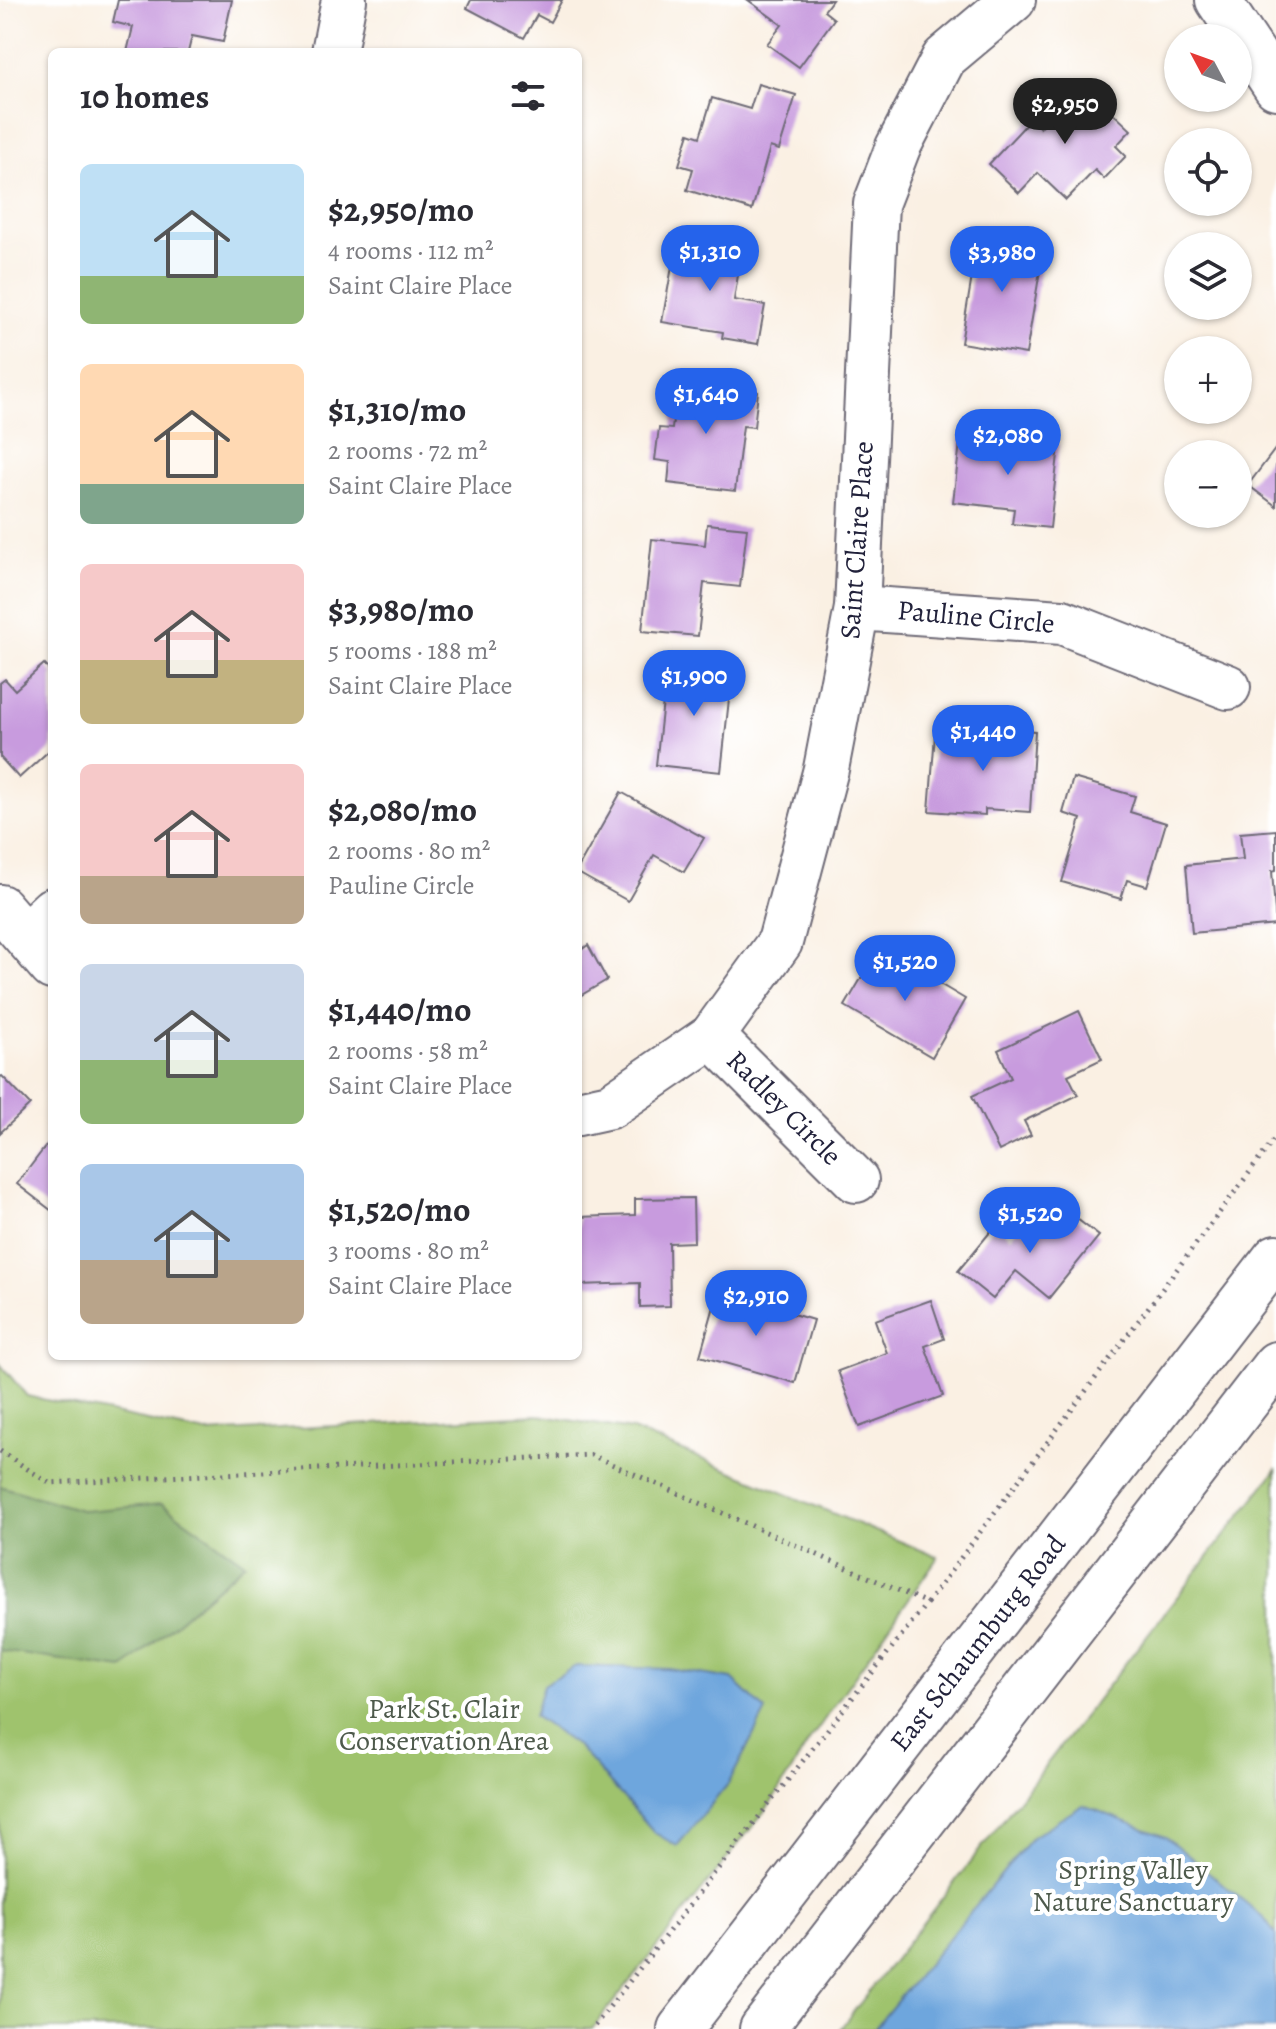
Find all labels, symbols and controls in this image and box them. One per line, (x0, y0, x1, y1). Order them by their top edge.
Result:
north arrow (1164, 24, 1252, 112)
map controls (1164, 24, 1252, 528)
text: 10 homes (80, 73, 209, 120)
icon: filters (506, 74, 550, 118)
pin: $2,950 (1000, 78, 1130, 146)
text: $2,950 (1031, 86, 1099, 121)
button: locate (1164, 128, 1252, 216)
text: $2,950/mo (328, 186, 474, 233)
icon: home (144, 196, 240, 292)
pin: $1,310 (645, 225, 775, 293)
pin: $3,980 (937, 226, 1067, 294)
button: layers (1164, 232, 1252, 320)
text: 4 rooms · 112 m² (328, 233, 494, 268)
text: $1,310 (679, 233, 741, 268)
text: $3,980 (968, 234, 1036, 269)
text: Saint Claire Place (328, 268, 512, 303)
button: + (1164, 336, 1252, 424)
pin: $1,640 (641, 368, 771, 436)
text: $1,640 (673, 376, 739, 411)
text: $1,310/mo (328, 386, 466, 433)
icon: home (144, 396, 240, 492)
pin: $2,080 (943, 409, 1073, 477)
text: $2,080 (973, 417, 1043, 452)
text: 2 rooms · 72 m² (328, 433, 487, 468)
street label: Saint Claire Place (831, 440, 883, 640)
button: − (1164, 440, 1252, 528)
text: Saint Claire Place (328, 468, 512, 503)
text: $3,980/mo (328, 586, 474, 633)
street label: Pauline Circle (896, 591, 1056, 643)
icon: home (144, 596, 240, 692)
text: 5 rooms · 188 m² (328, 633, 497, 668)
pin: $1,900 (629, 650, 759, 718)
text: $1,900 (661, 658, 727, 693)
text: Saint Claire Place (328, 668, 512, 703)
pin: $1,440 (918, 705, 1048, 773)
text: $1,440 (950, 713, 1016, 748)
text: $2,080/mo (328, 786, 477, 833)
icon: home (144, 796, 240, 892)
text: 2 rooms · 80 m² (328, 833, 490, 868)
text: Pauline Circle (328, 868, 475, 903)
pin: $1,520 (840, 935, 970, 1003)
text: $1,520 (872, 943, 938, 978)
text: $1,440/mo (328, 986, 471, 1033)
icon: home (144, 996, 240, 1092)
text: 2 rooms · 58 m² (328, 1033, 488, 1068)
street label: Radley Circle (718, 1042, 850, 1174)
text: Saint Claire Place (328, 1068, 512, 1103)
text: $1,520/mo (328, 1186, 470, 1233)
pin: $1,520 (965, 1187, 1095, 1255)
text: $1,520 (997, 1195, 1063, 1230)
icon: home (144, 1196, 240, 1292)
text: 3 rooms · 80 m² (328, 1233, 489, 1268)
text: Saint Claire Place (328, 1268, 512, 1303)
pin: $2,910 (691, 1270, 821, 1338)
text: $2,910 (723, 1278, 789, 1313)
street label: East Schaumburg Road (881, 1526, 1075, 1759)
park label: Park St. Clair Conservation Area (339, 1690, 549, 1760)
park label: Spring Valley Nature Sanctuary (1032, 1851, 1234, 1921)

